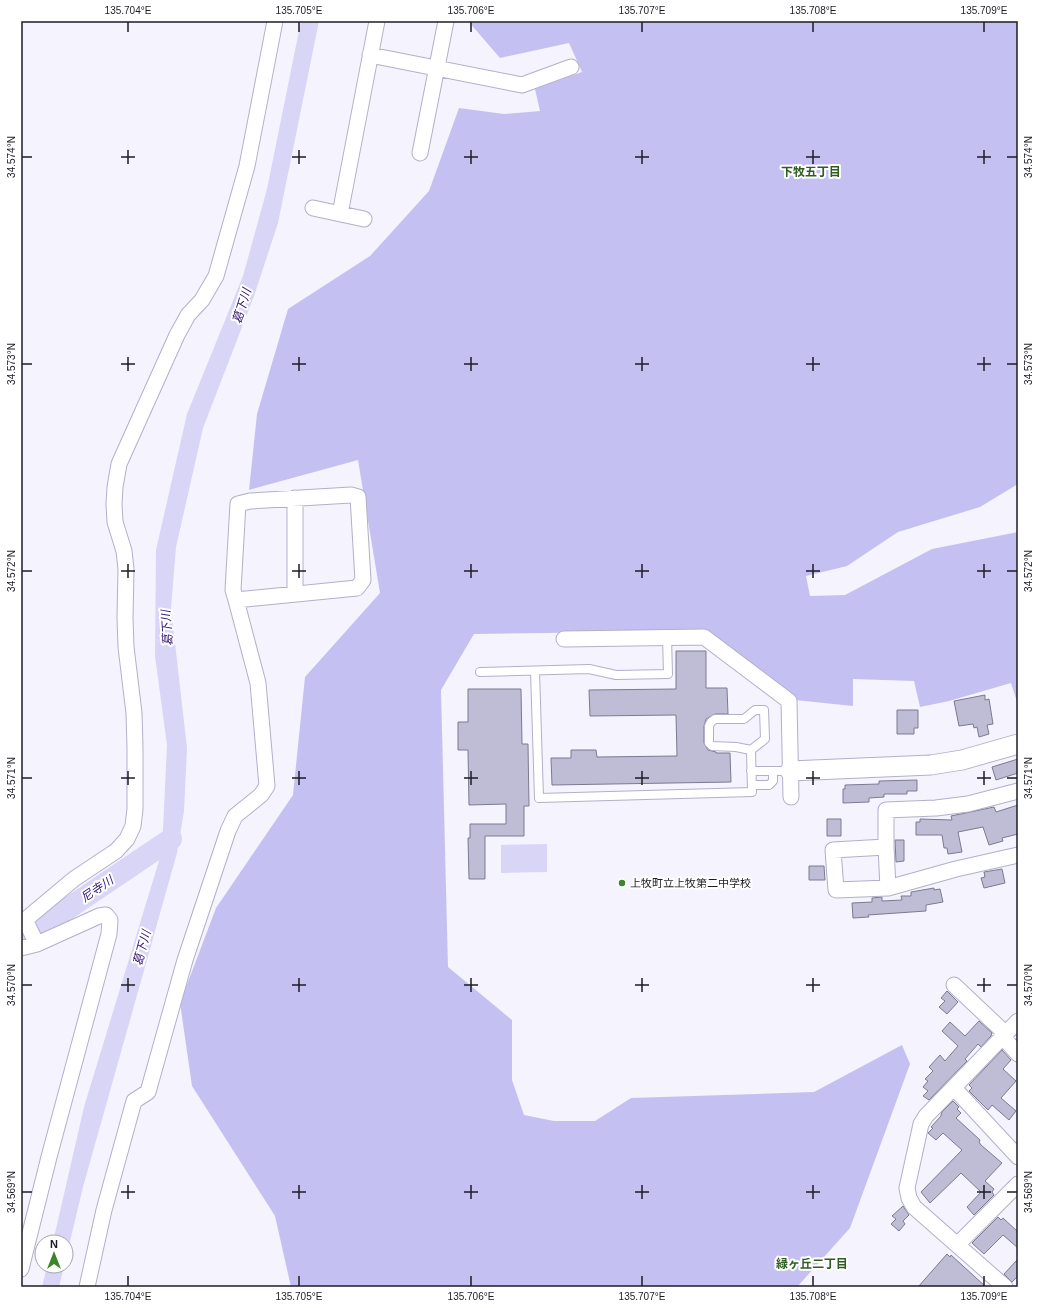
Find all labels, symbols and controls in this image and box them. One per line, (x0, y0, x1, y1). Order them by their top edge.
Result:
text: 135.704°E (105, 5, 152, 16)
text: 135.705°E (276, 5, 323, 16)
text: 135.706°E (448, 5, 495, 16)
text: 135.707°E (619, 5, 666, 16)
text: 135.708°E (790, 5, 837, 16)
text: 135.709°E (961, 5, 1008, 16)
text: 34.574°N (6, 136, 17, 178)
text: 34.574°N (1023, 136, 1034, 178)
district label: 下牧五丁目 (781, 165, 841, 179)
water label: 葛下川 (230, 285, 255, 325)
text: 34.573°N (6, 343, 17, 385)
text: 34.573°N (1023, 343, 1034, 385)
text: 34.572°N (6, 550, 17, 592)
text: 34.572°N (1023, 550, 1034, 592)
water label: 葛下川 (159, 608, 175, 646)
text: 34.571°N (6, 757, 17, 799)
text: 34.571°N (1023, 757, 1034, 799)
water label: 尼寺川 (78, 872, 117, 905)
place label: 上牧町立上牧第二中学校 (630, 877, 751, 889)
marker: 上牧町立上牧第二中学校 (617, 878, 627, 888)
water label: 葛下川 (131, 927, 154, 967)
text: 34.570°N (6, 964, 17, 1006)
text: 34.570°N (1023, 964, 1034, 1006)
text: 34.569°N (6, 1171, 17, 1213)
text: 34.569°N (1023, 1171, 1034, 1213)
north arrow (34, 1234, 74, 1274)
text: N (50, 1238, 58, 1250)
district label: 緑ヶ丘二丁目 (776, 1257, 848, 1271)
text: 135.704°E (105, 1291, 152, 1302)
text: 135.705°E (276, 1291, 323, 1302)
text: 135.706°E (448, 1291, 495, 1302)
text: 135.707°E (619, 1291, 666, 1302)
text: 135.708°E (790, 1291, 837, 1302)
text: 135.709°E (961, 1291, 1008, 1302)

